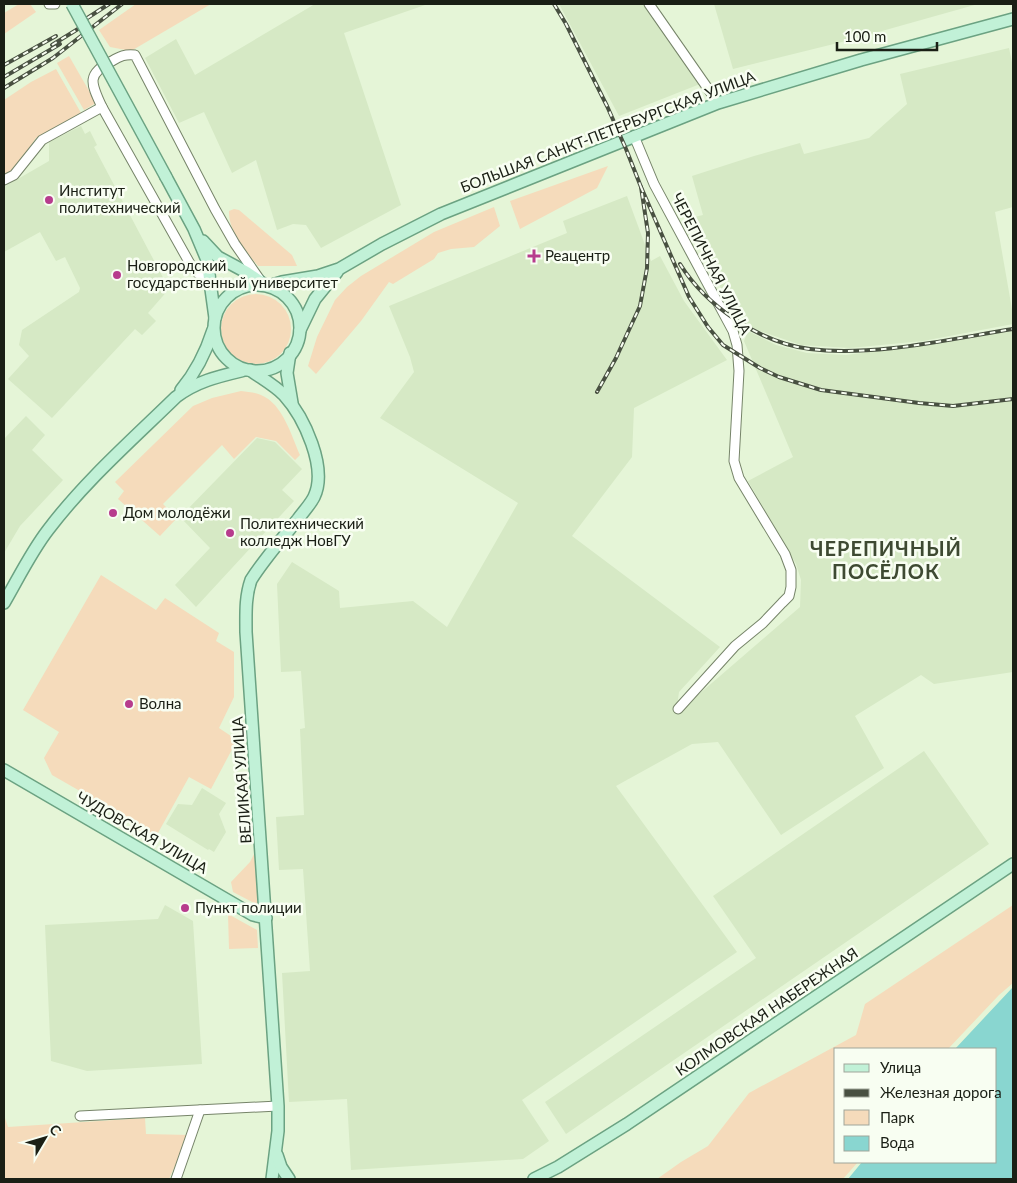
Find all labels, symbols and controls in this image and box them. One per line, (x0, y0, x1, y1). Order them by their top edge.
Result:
scale bar (837, 20, 937, 52)
text: 100 m (844, 27, 886, 45)
street label: БОЛЬШАЯ САНКТ-ПЕТЕРБУРГСКАЯ УЛИЦА (458, 66, 758, 196)
place label: Институт политехнический (59, 181, 181, 216)
street label: ЧЕРЕПИЧНАЯ УЛИЦА (668, 190, 756, 338)
marker: Институт политехнический (43, 194, 55, 206)
place label: Реацентр (545, 246, 610, 264)
marker: Реацентр (527, 249, 541, 263)
place label: Новгородский государственный университет (127, 256, 338, 291)
marker: Новгородский государственный университет (111, 269, 123, 281)
place label: Дом молодёжи (123, 503, 231, 521)
marker: Дом молодёжи (107, 507, 119, 519)
place label: Политехнический колледж НовГУ (240, 514, 364, 549)
marker: Политехнический колледж НовГУ (224, 527, 236, 539)
district label: ЧЕРЕПИЧНЫЙ ПОСЁЛОК (810, 536, 962, 583)
place label: Волна (139, 694, 182, 712)
marker: Волна (123, 698, 135, 710)
street label: ВЕЛИКАЯ УЛИЦА (228, 715, 254, 844)
street label: ЧУДОВСКАЯ УЛИЦА (74, 787, 212, 877)
place label: Пункт полиции (195, 898, 302, 916)
marker: Пункт полиции (179, 902, 191, 914)
street label: КОЛМОВСКАЯ НАБЕРЕЖНАЯ (672, 943, 861, 1079)
legend (834, 1048, 997, 1163)
text: Улица (880, 1058, 921, 1076)
text: Железная дорога (880, 1083, 1002, 1101)
text: Парк (880, 1108, 915, 1126)
north arrow (20, 1113, 70, 1163)
text: С (46, 1121, 66, 1139)
text: Вода (880, 1133, 915, 1151)

